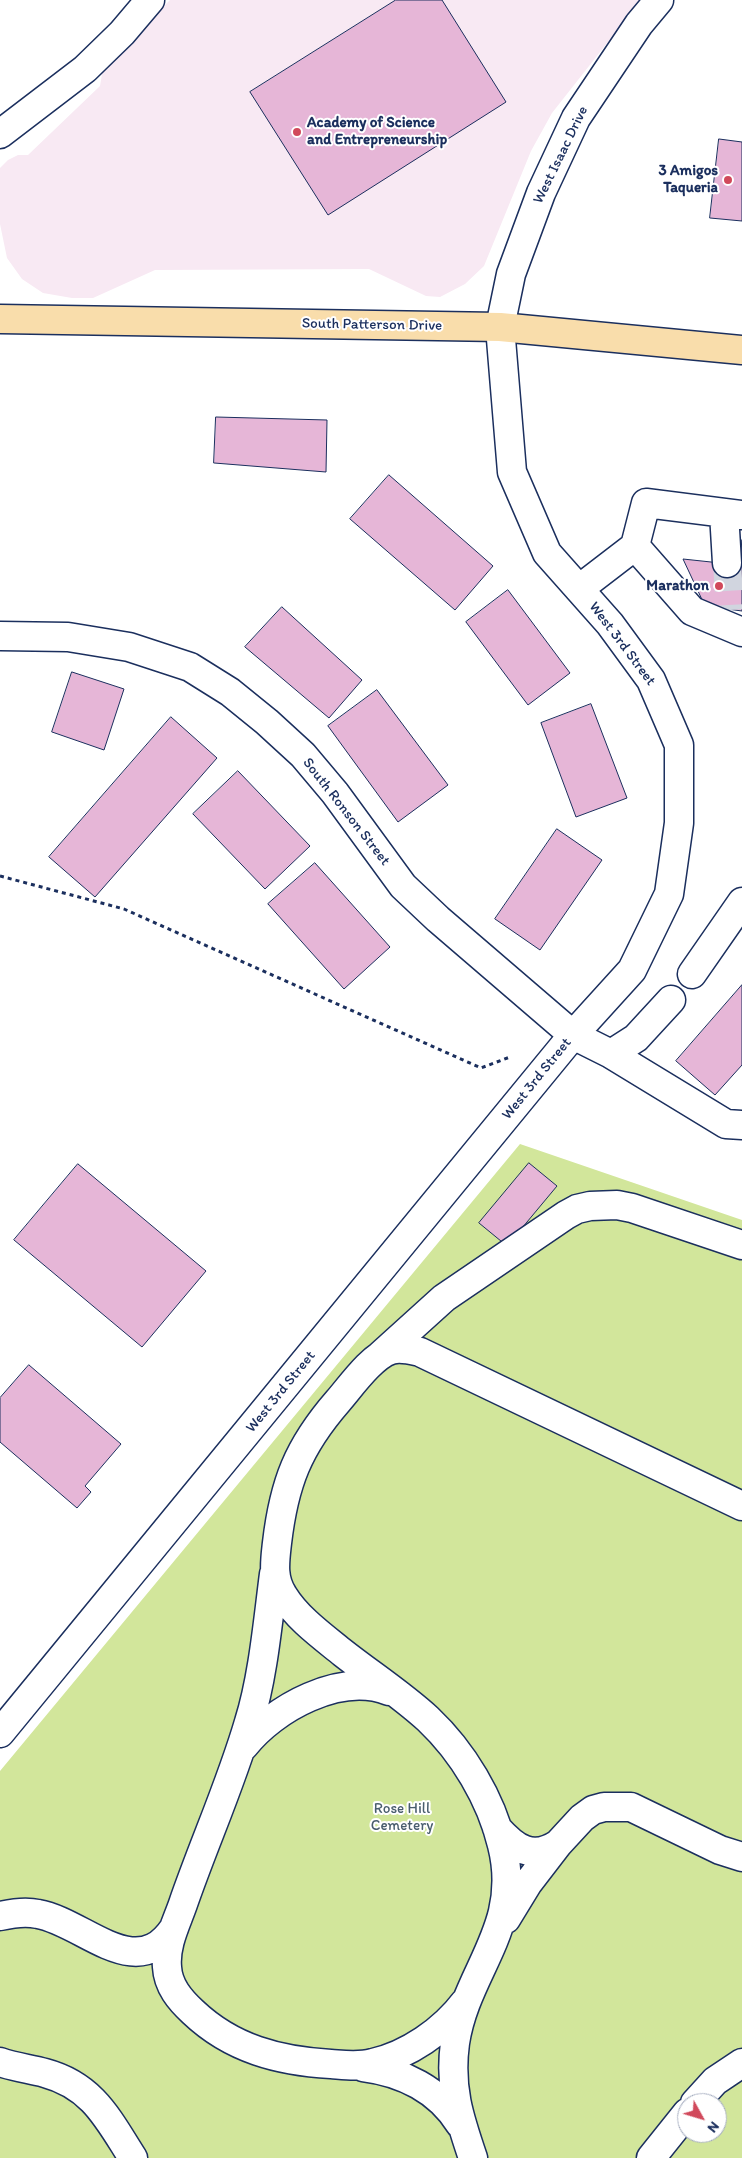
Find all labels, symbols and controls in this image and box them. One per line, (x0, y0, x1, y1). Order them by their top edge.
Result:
street label: West Isaac Drive (530, 103, 592, 207)
place label: Academy of Science and Entrepreneurship (307, 114, 447, 149)
marker: Academy of Science and Entrepreneurship (291, 126, 303, 138)
place label: 3 Amigos Taqueria (658, 162, 718, 197)
marker: 3 Amigos Taqueria (722, 174, 734, 186)
street label: South Patterson Drive (302, 315, 442, 335)
place label: Marathon (646, 577, 709, 595)
marker: Marathon (713, 580, 725, 592)
street label: West 3rd Street (585, 599, 659, 689)
street label: South Ronson Street (298, 754, 394, 870)
street label: West 3rd Street (498, 1034, 576, 1124)
street label: West 3rd Street (242, 1347, 320, 1437)
park label: Rose Hill Cemetery (371, 1800, 433, 1835)
north arrow (677, 2093, 727, 2143)
text: N (704, 2118, 723, 2136)

